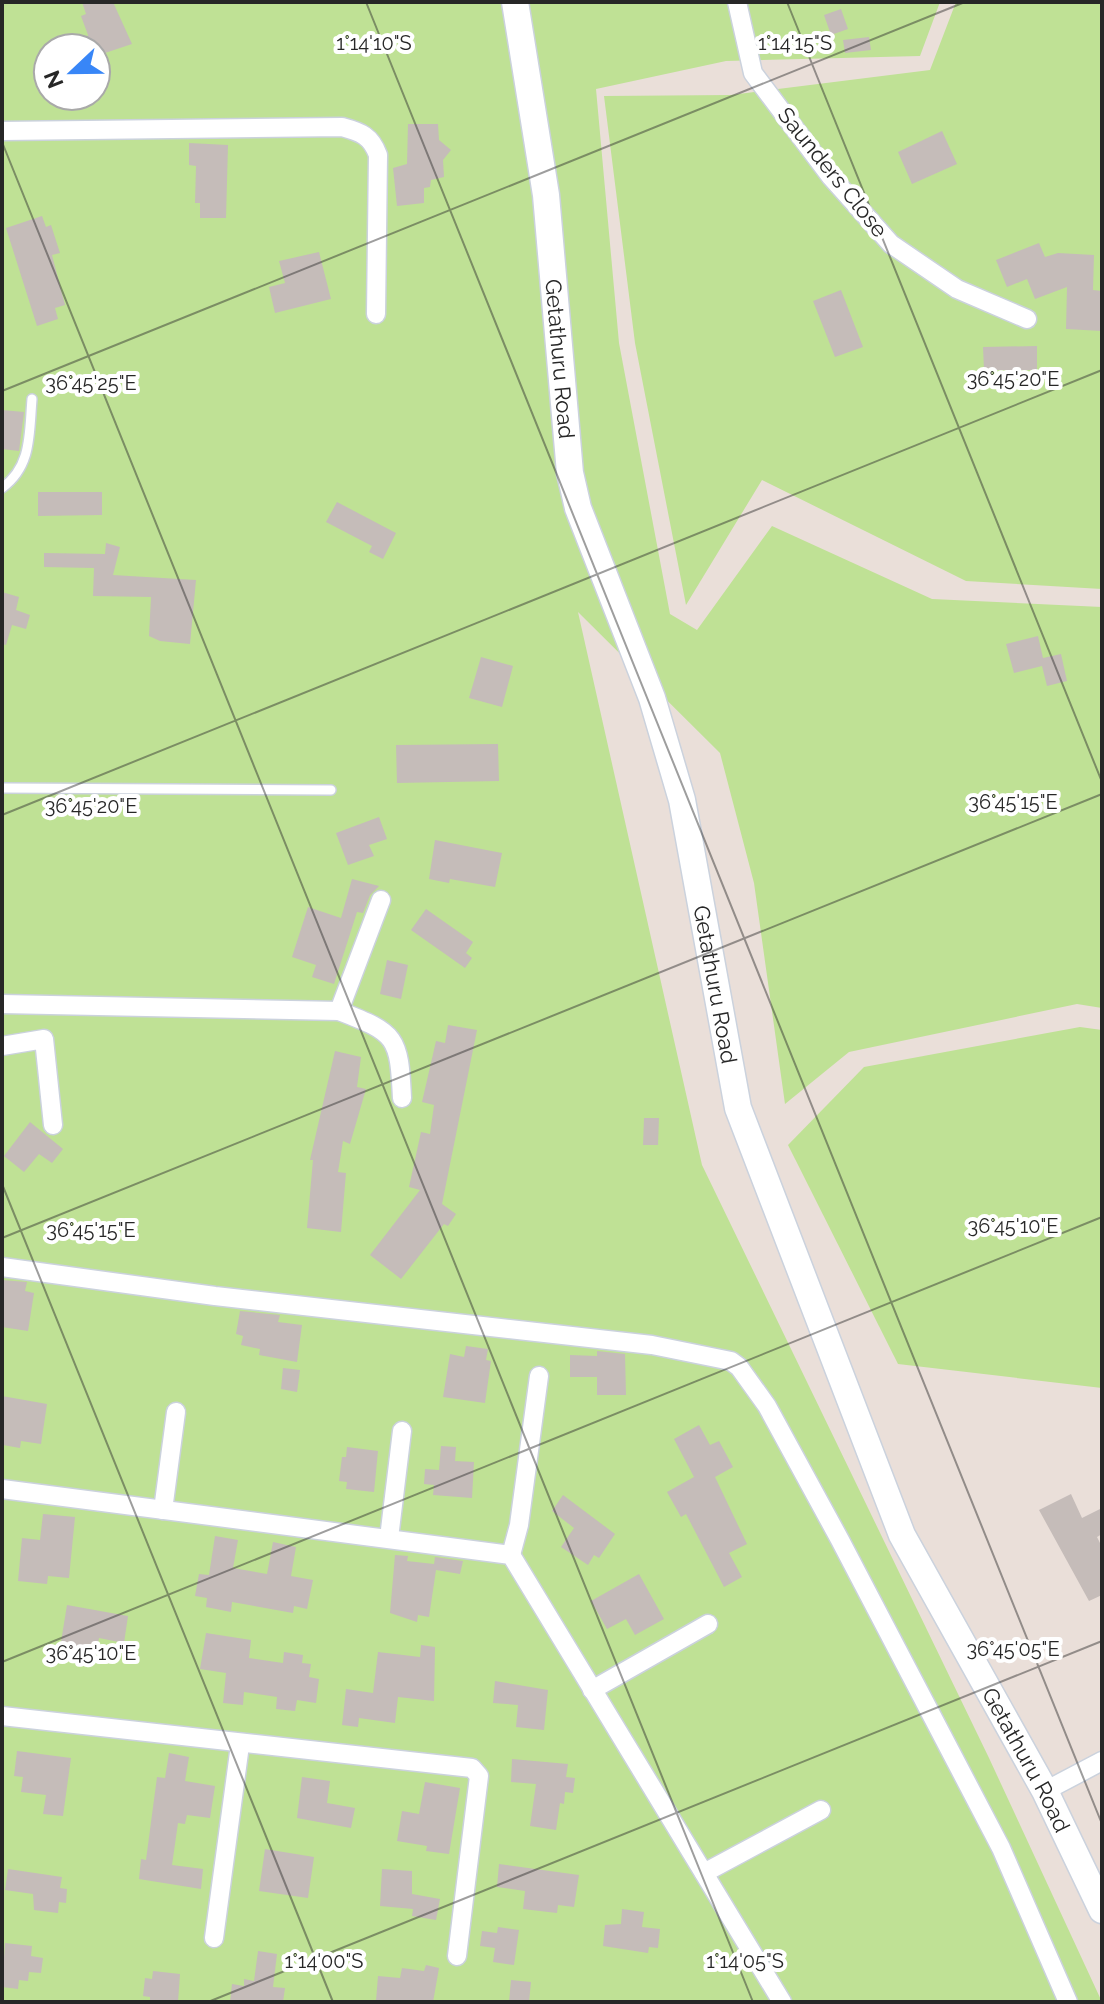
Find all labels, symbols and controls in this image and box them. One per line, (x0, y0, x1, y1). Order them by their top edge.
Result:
text: 1°14'10"S (336, 31, 412, 55)
text: 1°14'15"S (758, 31, 832, 55)
north arrow (32, 32, 112, 112)
text: N (38, 67, 69, 92)
street label: Saunders Close (773, 102, 893, 242)
street label: Getathuru Road (540, 278, 580, 440)
text: 36°45'20"E (967, 367, 1059, 391)
text: 36°45'25"E (45, 371, 137, 395)
text: 36°45'15"E (968, 790, 1058, 814)
text: 36°45'20"E (45, 794, 137, 818)
street label: Getathuru Road (688, 903, 743, 1066)
text: 36°45'10"E (968, 1214, 1058, 1238)
text: 36°45'15"E (46, 1218, 136, 1242)
text: 36°45'05"E (966, 1637, 1060, 1661)
text: 36°45'10"E (46, 1641, 136, 1665)
street label: Getathuru Road (977, 1683, 1076, 1836)
text: 1°14'00"S (284, 1949, 364, 1973)
text: 1°14'05"S (706, 1949, 784, 1973)

